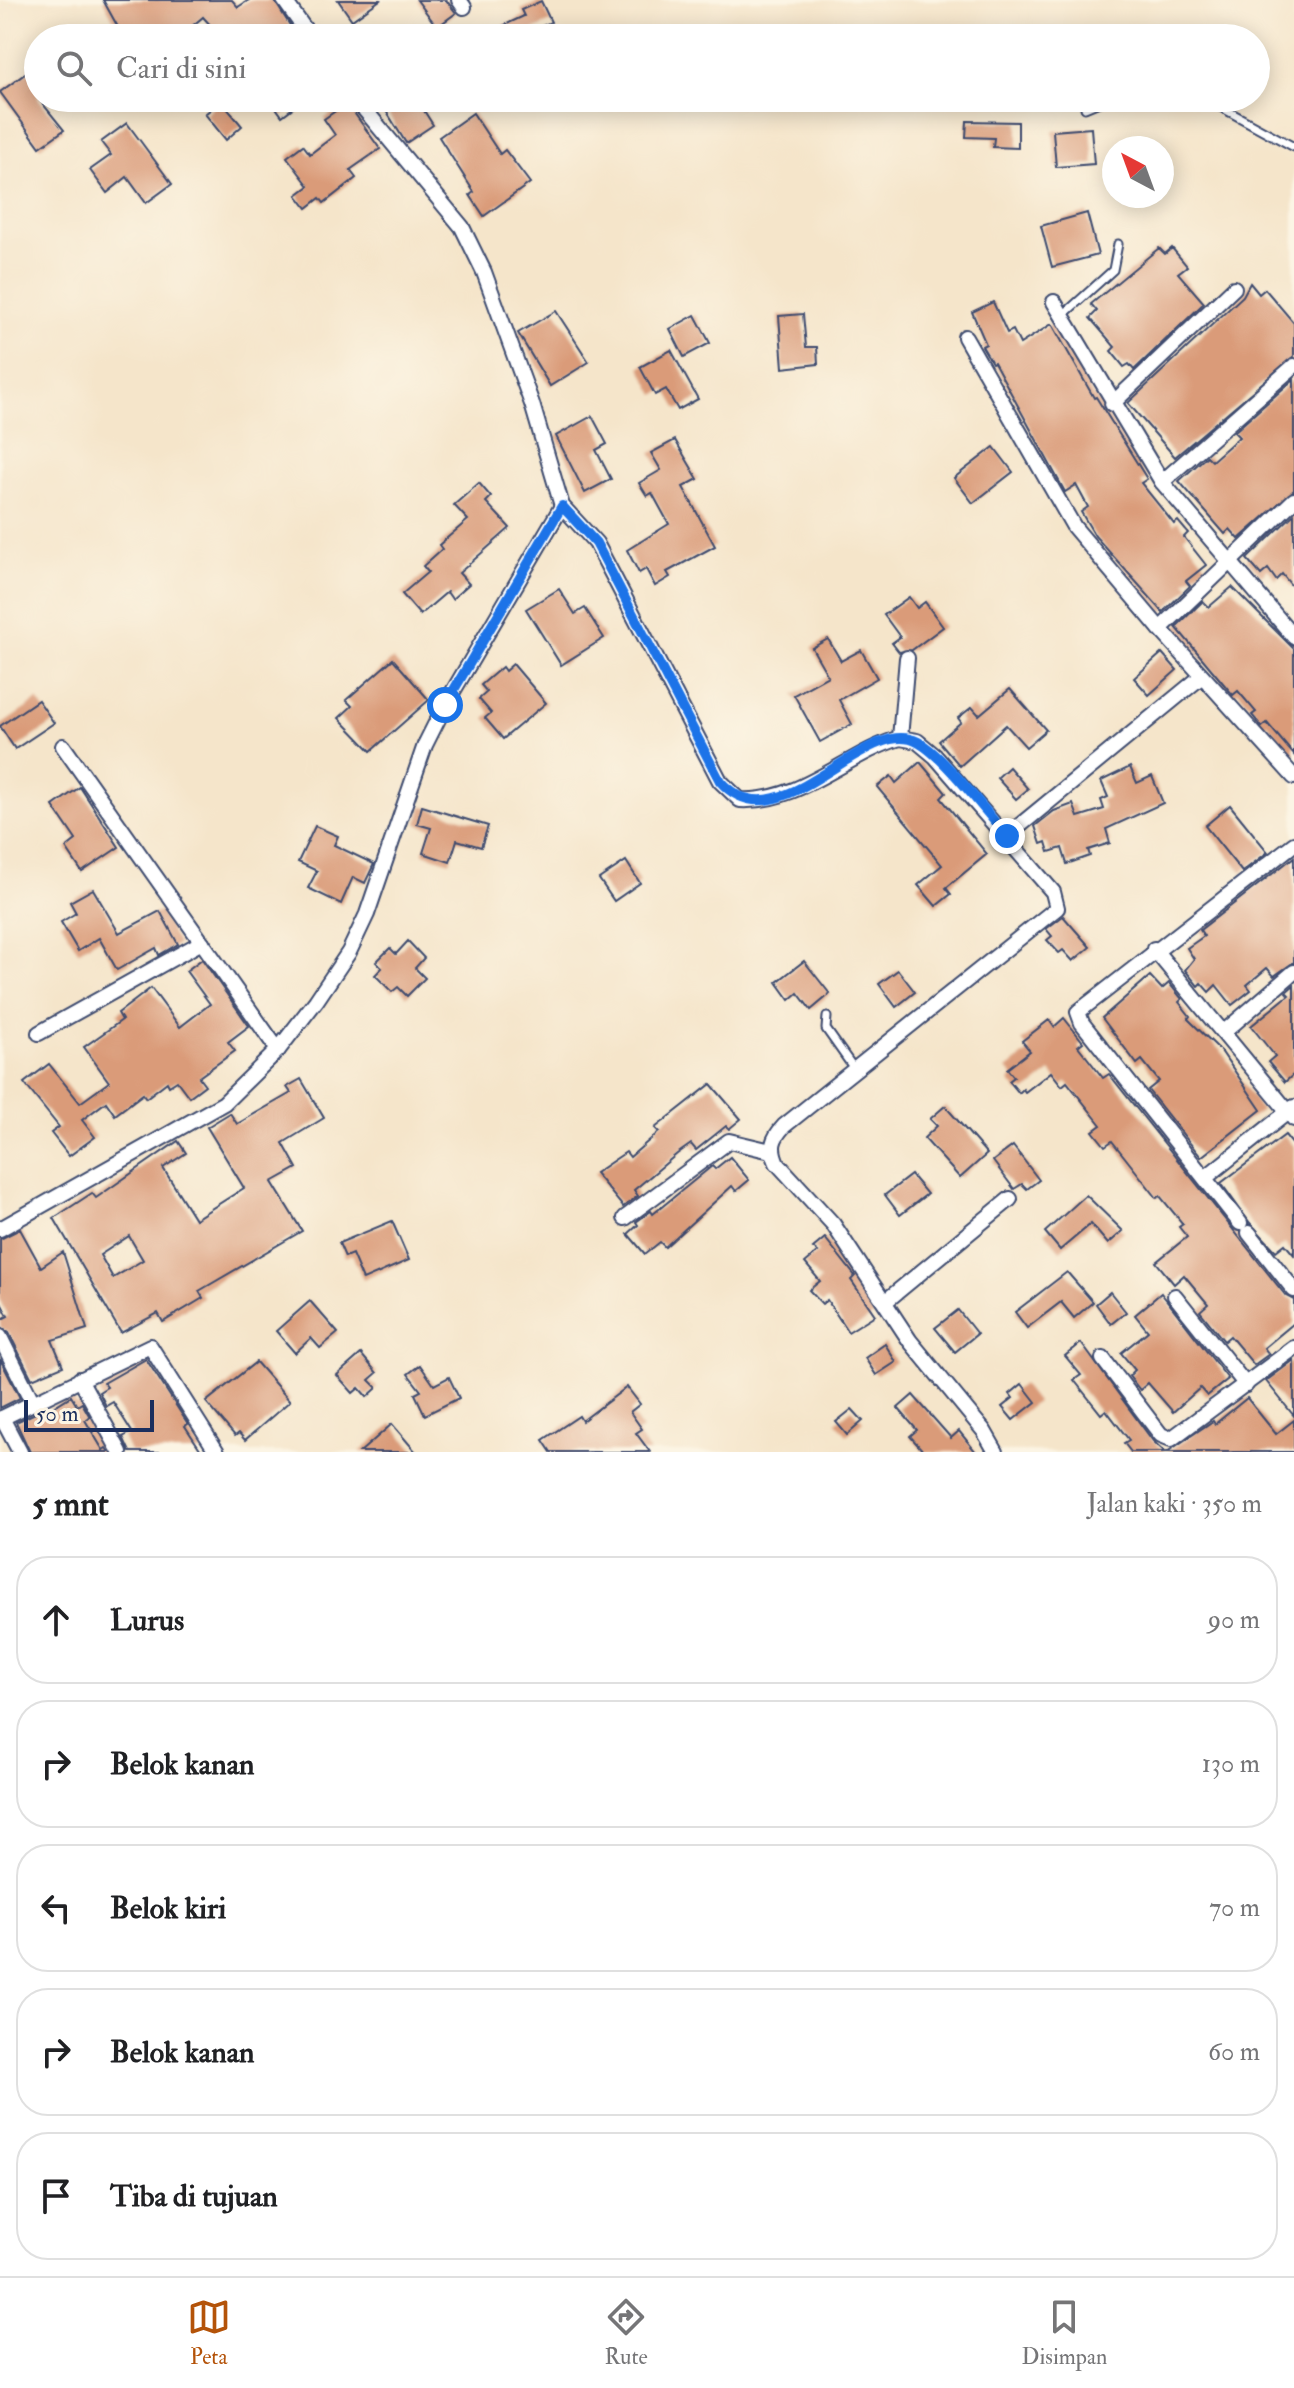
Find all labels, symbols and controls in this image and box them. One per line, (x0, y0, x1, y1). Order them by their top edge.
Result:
search box (24, 24, 1270, 112)
icon: search (52, 46, 96, 90)
text: Cari di sini (116, 50, 246, 87)
north arrow (1102, 136, 1174, 208)
route start (427, 687, 463, 723)
route end (989, 818, 1025, 854)
scale bar (24, 1396, 154, 1432)
text: 50 m (36, 1400, 78, 1428)
text: 5 mnt (32, 1483, 109, 1526)
text: Jalan kaki · 350 m (1087, 1488, 1262, 1520)
icon: ahead (34, 1598, 78, 1642)
text: Lurus (110, 1602, 184, 1639)
text: 90 m (1208, 1604, 1260, 1636)
icon: right (34, 1742, 78, 1786)
text: Belok kanan (110, 1746, 254, 1783)
text: 130 m (1202, 1748, 1260, 1780)
icon: left (34, 1886, 78, 1930)
text: Belok kiri (110, 1890, 226, 1927)
text: 70 m (1209, 1892, 1260, 1924)
icon: right (34, 2030, 78, 2074)
text: Belok kanan (110, 2034, 254, 2071)
text: 60 m (1208, 2036, 1260, 2068)
icon: arrive (34, 2174, 78, 2218)
text: Tiba di tujuan (110, 2178, 278, 2215)
tab: Peta (187, 2295, 231, 2371)
tab: Rute (604, 2295, 648, 2371)
tab: Disimpan (1022, 2295, 1107, 2371)

